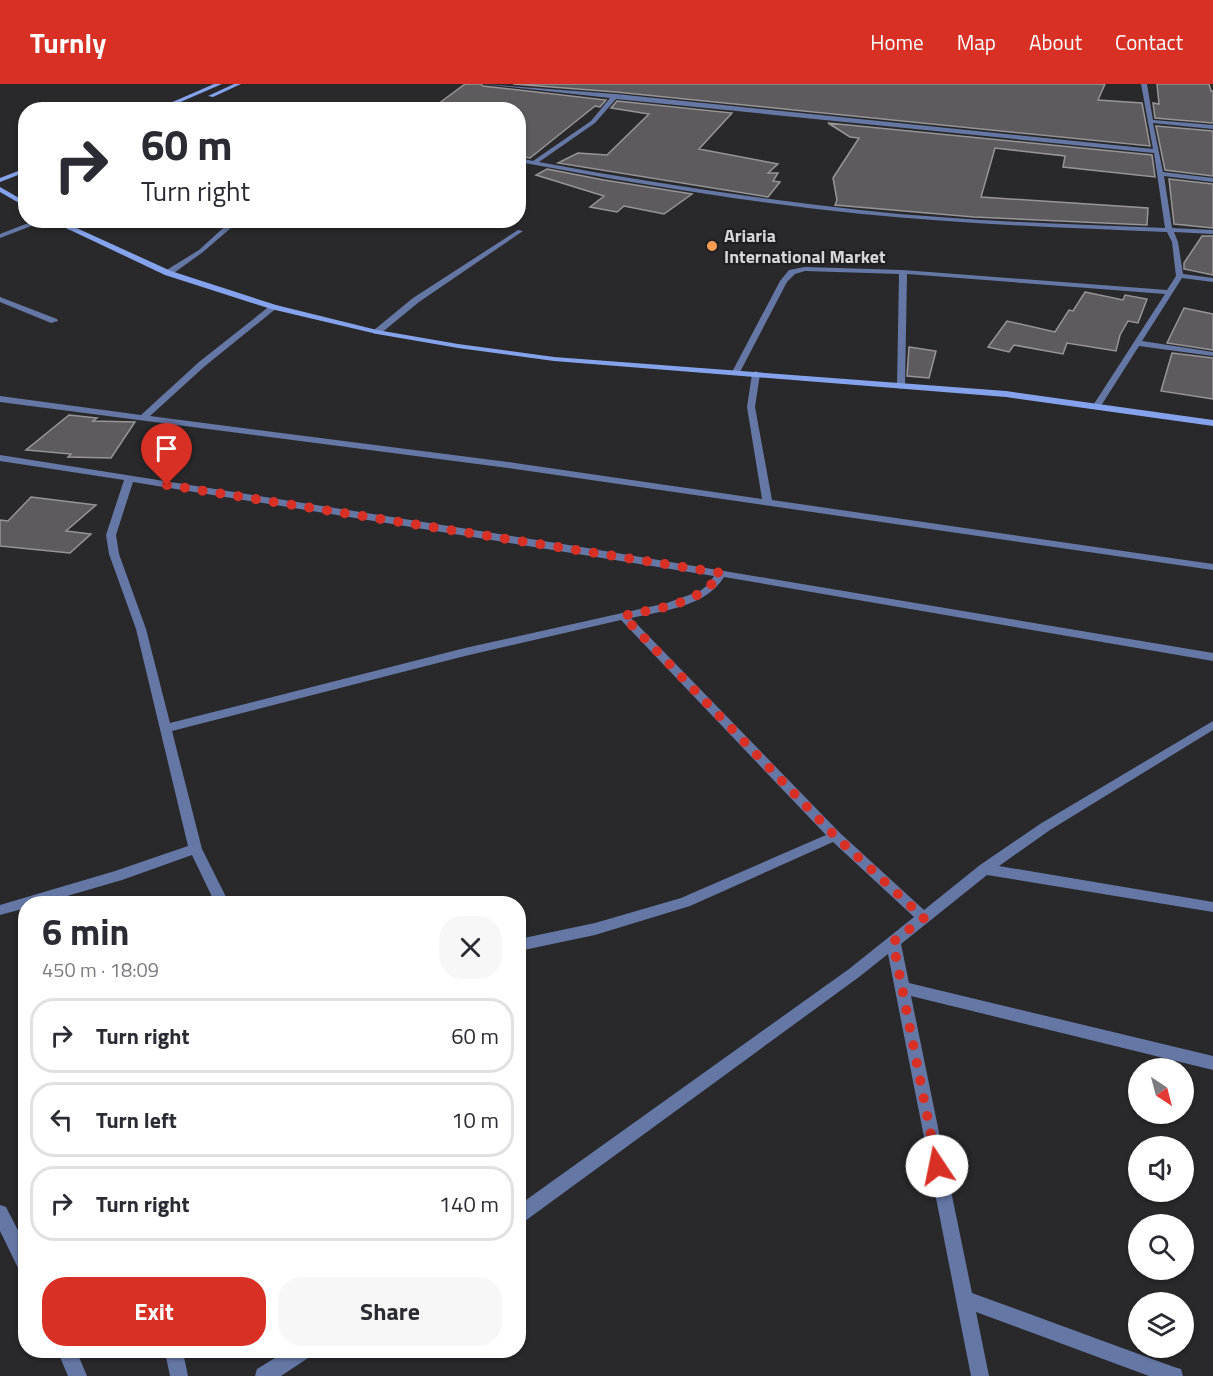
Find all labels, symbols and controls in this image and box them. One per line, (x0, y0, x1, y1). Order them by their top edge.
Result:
text: Turnly (30, 21, 106, 64)
text: Home (870, 26, 924, 58)
text: Map (957, 26, 996, 58)
text: About (1029, 26, 1082, 58)
text: Contact (1115, 26, 1183, 58)
text: 60 m (141, 112, 233, 176)
icon: right (42, 126, 120, 204)
text: Turn right (141, 170, 250, 211)
place label: Ariaria International Market (724, 222, 886, 270)
marker: Ariaria International Market (705, 239, 719, 253)
pin (141, 423, 192, 485)
icon: arrive (150, 432, 183, 465)
text: 6 min (42, 904, 129, 959)
button: close (439, 916, 502, 979)
text: 450 m · 18:09 (42, 954, 159, 985)
icon: right (45, 1019, 78, 1052)
text: Turn right (96, 1019, 190, 1053)
text: 60 m (451, 1019, 499, 1053)
north arrow (1128, 1058, 1194, 1124)
map controls (1128, 1058, 1194, 1358)
icon: left (45, 1103, 78, 1136)
text: Turn left (96, 1103, 177, 1137)
text: 10 m (451, 1103, 499, 1137)
position arrow (905, 1134, 969, 1198)
button: sound (1128, 1136, 1194, 1202)
icon: right (45, 1187, 78, 1220)
text: Turn right (96, 1187, 190, 1221)
text: 140 m (439, 1187, 499, 1221)
button: search (1128, 1214, 1194, 1280)
button: Exit (42, 1277, 266, 1346)
button: Share (278, 1277, 502, 1346)
button: layers (1128, 1292, 1194, 1358)

